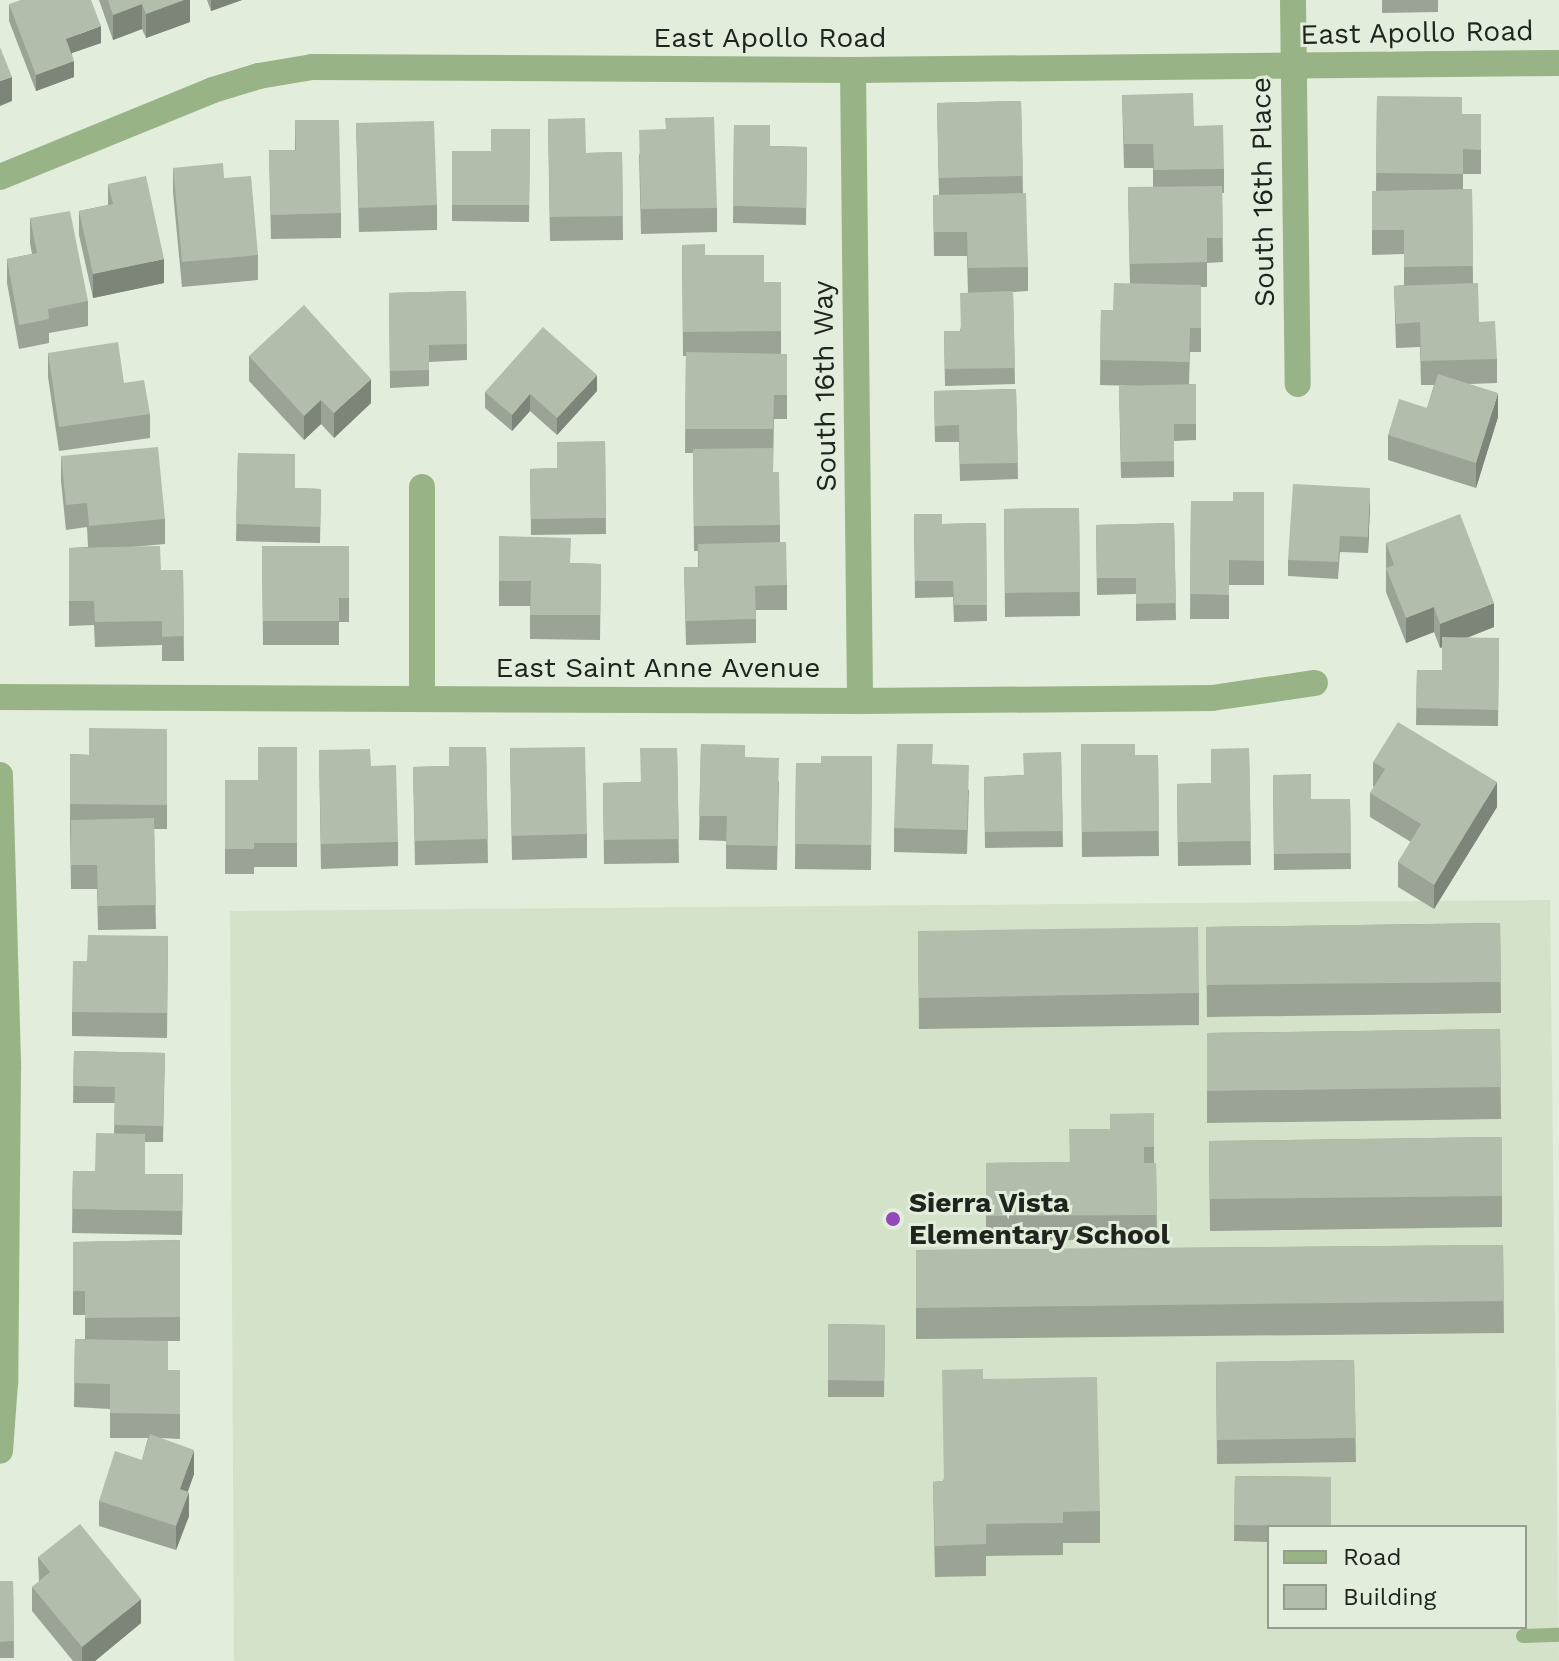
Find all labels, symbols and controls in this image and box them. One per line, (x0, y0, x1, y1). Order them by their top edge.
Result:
street label: East Apollo Road (1300, 14, 1534, 52)
street label: East Apollo Road (653, 21, 887, 55)
street label: South 16th Place (1244, 76, 1282, 308)
street label: South 16th Way (806, 279, 844, 493)
street label: East Saint Anne Avenue (494, 651, 822, 685)
place label: Sierra Vista Elementary School (909, 1186, 1170, 1252)
marker: Sierra Vista Elementary School (884, 1210, 902, 1228)
legend (1267, 1525, 1527, 1629)
text: Road (1343, 1543, 1402, 1571)
text: Building (1343, 1583, 1436, 1611)

